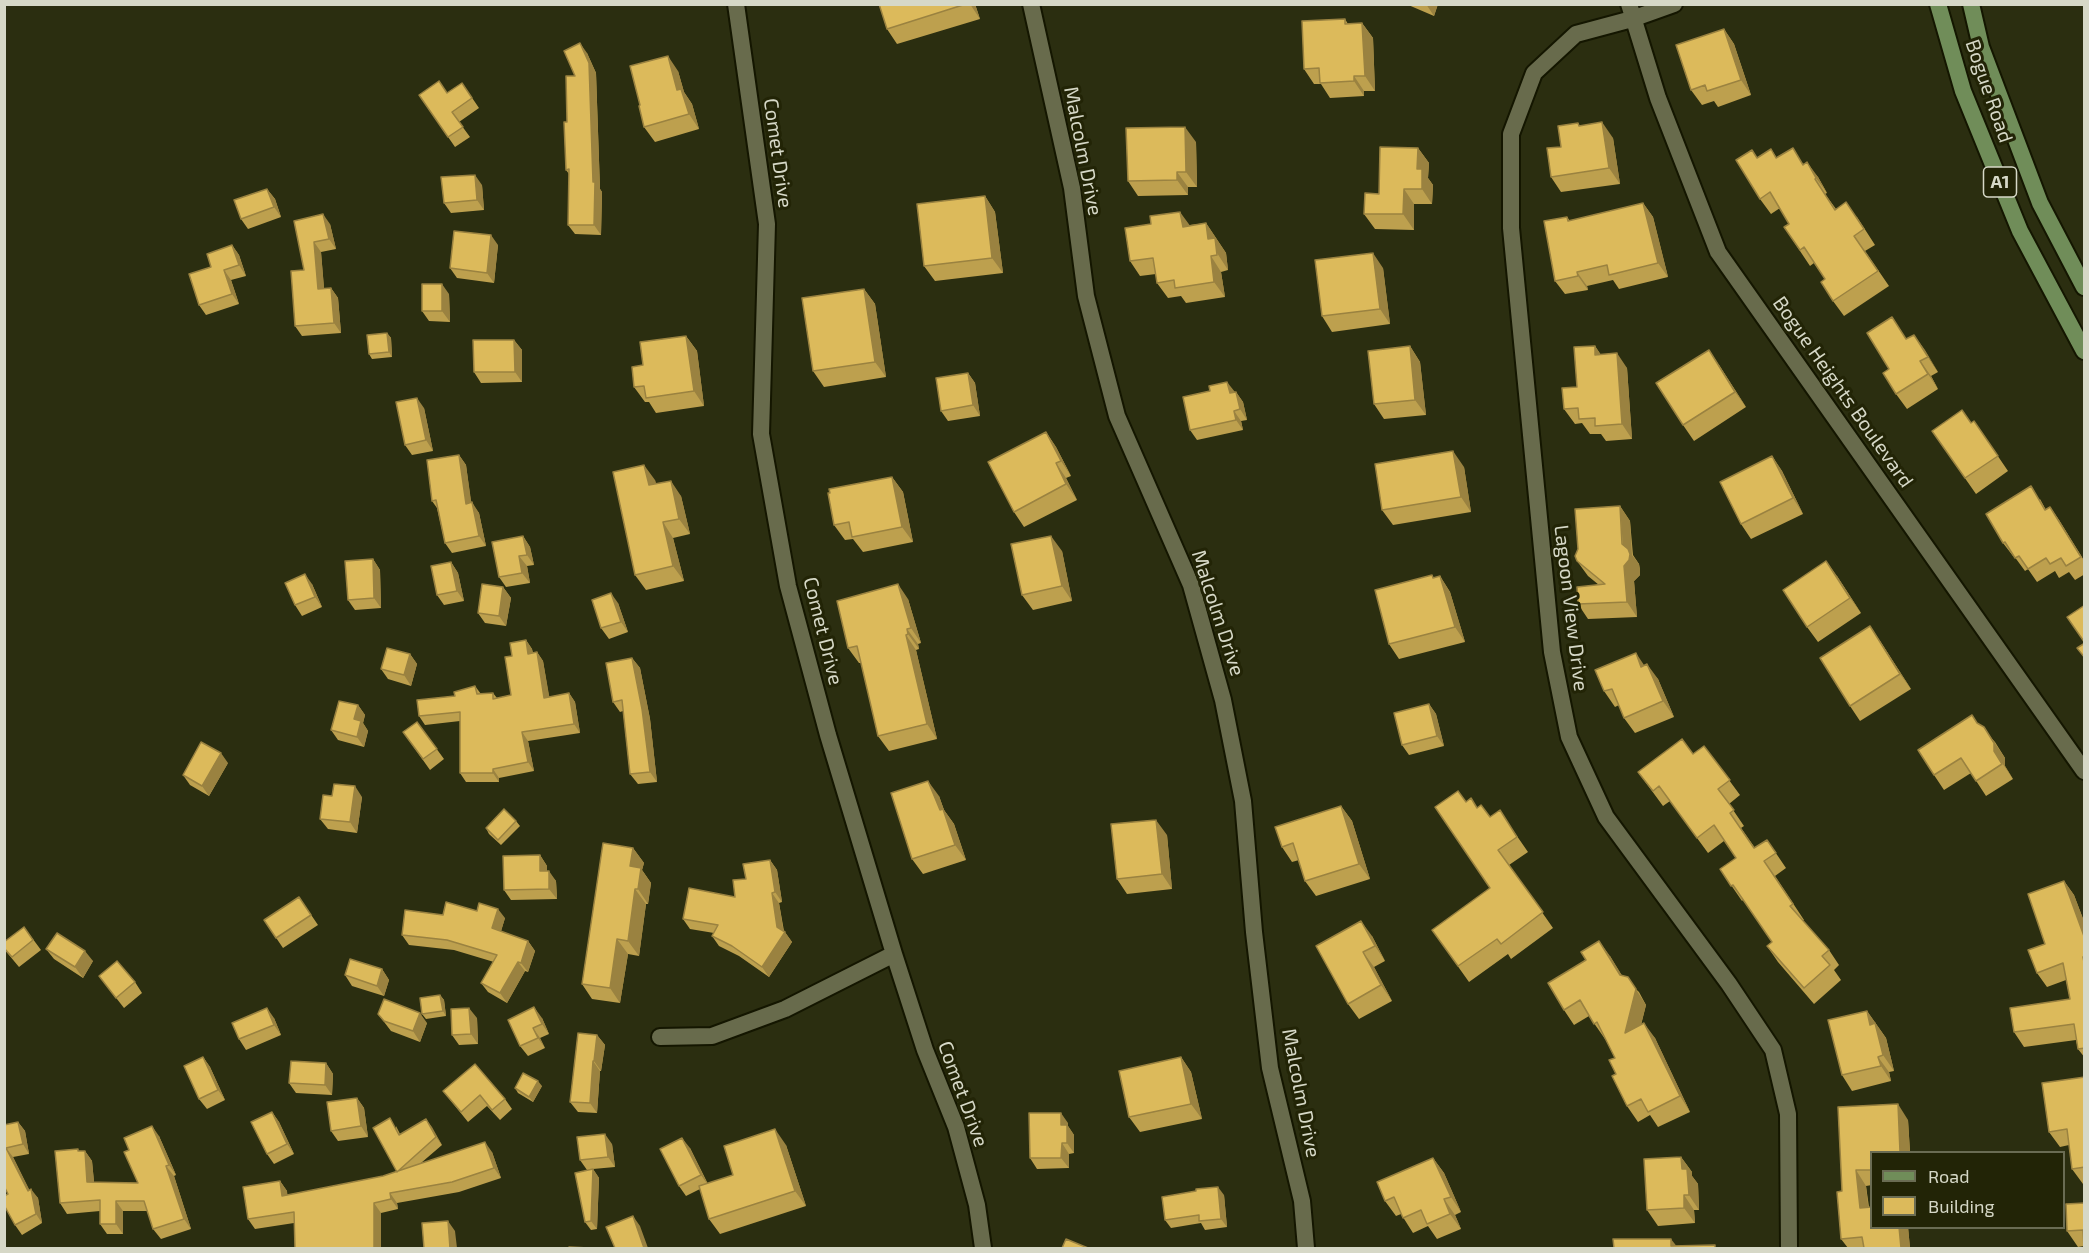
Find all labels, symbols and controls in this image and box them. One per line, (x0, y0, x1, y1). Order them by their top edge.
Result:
street label: Bogue Road (1960, 36, 2018, 146)
street label: Malcolm Drive (1059, 84, 1107, 218)
street label: Comet Drive (758, 97, 798, 209)
road number: A1 (1984, 167, 2016, 197)
street label: Bogue Heights Boulevard (1768, 292, 1918, 492)
street label: Lagoon View Drive (1549, 523, 1593, 693)
street label: Malcolm Drive (1186, 547, 1250, 679)
street label: Comet Drive (798, 574, 848, 688)
street label: Malcolm Drive (1277, 1026, 1325, 1160)
street label: Comet Drive (933, 1038, 993, 1150)
legend (1870, 1151, 2065, 1229)
text: Road (1928, 1165, 1969, 1187)
text: Building (1928, 1195, 1995, 1217)

